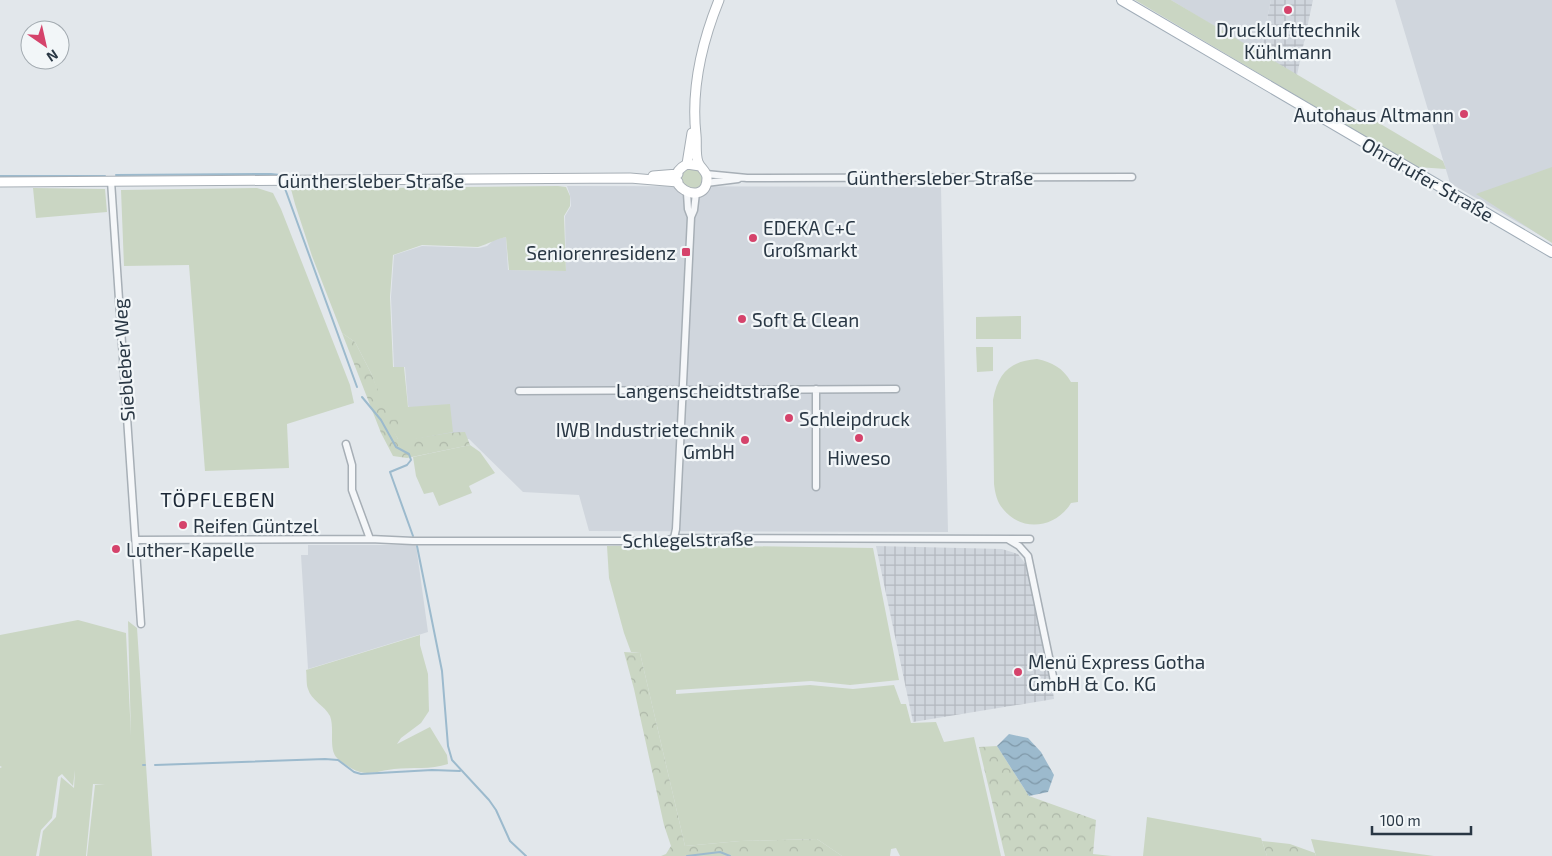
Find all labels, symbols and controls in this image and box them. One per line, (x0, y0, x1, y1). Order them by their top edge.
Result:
marker: Drucklufttechnik Kühlmann (1282, 4, 1294, 16)
place label: Drucklufttechnik Kühlmann (1216, 18, 1360, 63)
north arrow (20, 20, 70, 70)
text: N (44, 46, 61, 66)
place label: Autohaus Altmann (1294, 103, 1454, 126)
marker: Autohaus Altmann (1458, 108, 1470, 120)
street label: Ohrdrufer Straße (1358, 132, 1498, 226)
street label: Günthersleber Straße (847, 166, 1033, 189)
street label: Günthersleber Straße (278, 169, 464, 192)
place label: EDEKA C+C Großmarkt (763, 216, 858, 261)
marker: EDEKA C+C Großmarkt (747, 232, 759, 244)
place label: Seniorenresidenz (526, 241, 676, 264)
marker: Seniorenresidenz (680, 246, 692, 258)
street label: Siebleber Weg (107, 297, 139, 422)
place label: Soft & Clean (752, 308, 859, 331)
marker: Soft & Clean (736, 313, 748, 325)
street label: Langenscheidtstraße (616, 379, 800, 402)
place label: Schleipdruck (799, 407, 910, 430)
marker: Schleipdruck (783, 412, 795, 424)
place label: IWB Industrietechnik GmbH (556, 418, 735, 463)
marker: Hiweso (853, 432, 865, 444)
marker: IWB Industrietechnik GmbH (739, 434, 751, 446)
place label: Hiweso (827, 446, 891, 469)
district label: TÖPFLEBEN (160, 487, 276, 511)
place label: Reifen Güntzel (193, 514, 319, 537)
marker: Reifen Güntzel (177, 519, 189, 531)
street label: Schlegelstraße (622, 526, 754, 552)
place label: Luther-Kapelle (126, 538, 255, 561)
marker: Luther-Kapelle (110, 543, 122, 555)
place label: Menü Express Gotha GmbH & Co. KG (1028, 650, 1205, 695)
marker: Menü Express Gotha GmbH & Co. KG (1012, 666, 1024, 678)
scale bar (1372, 804, 1471, 836)
text: 100 m (1380, 811, 1421, 829)

